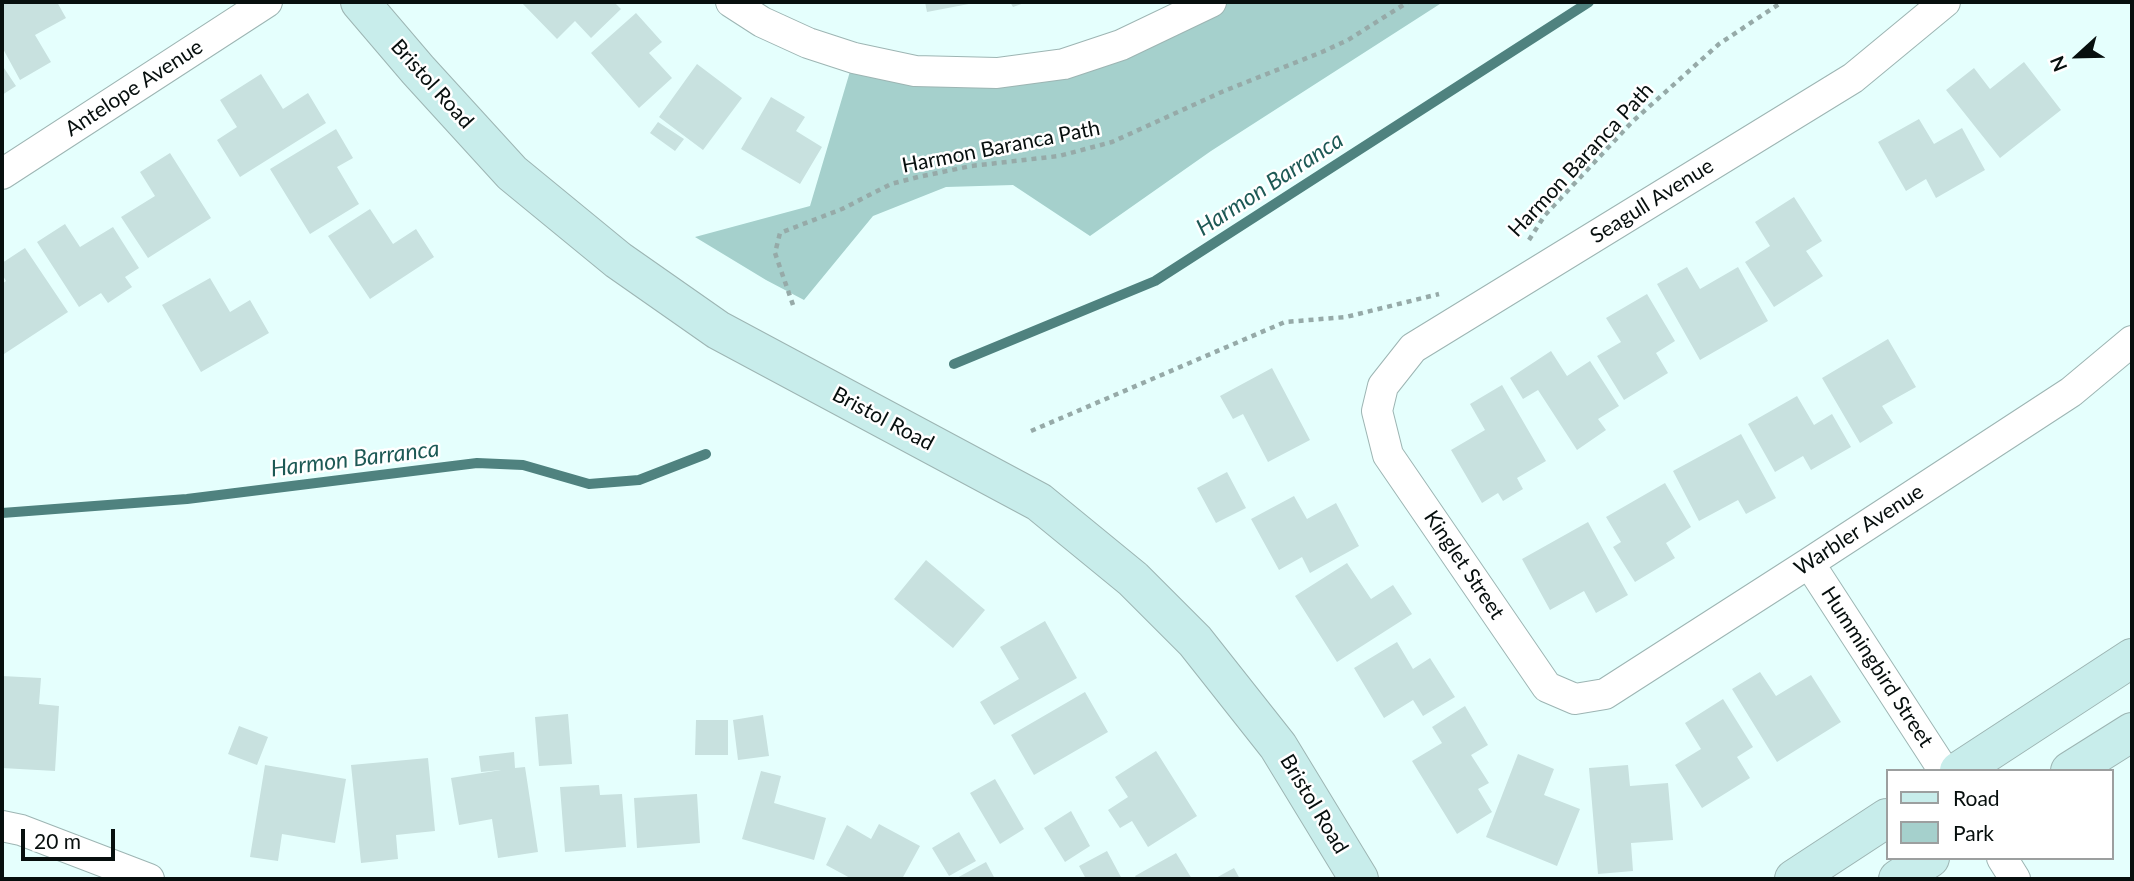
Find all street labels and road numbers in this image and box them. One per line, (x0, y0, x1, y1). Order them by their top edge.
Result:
street label: Antelope Avenue (60, 34, 208, 142)
street label: Bristol Road (385, 34, 479, 134)
street label: Harmon Baranca Path (1503, 78, 1659, 242)
street label: Harmon Baranca Path (900, 115, 1102, 179)
street label: Seagull Avenue (1586, 153, 1718, 249)
street label: Bristol Road (828, 382, 938, 456)
street label: Warbler Avenue (1790, 479, 1928, 581)
street label: Kinglet Street (1418, 506, 1510, 624)
street label: Hummingbird Street (1816, 582, 1938, 752)
street label: Bristol Road (1275, 750, 1353, 858)

